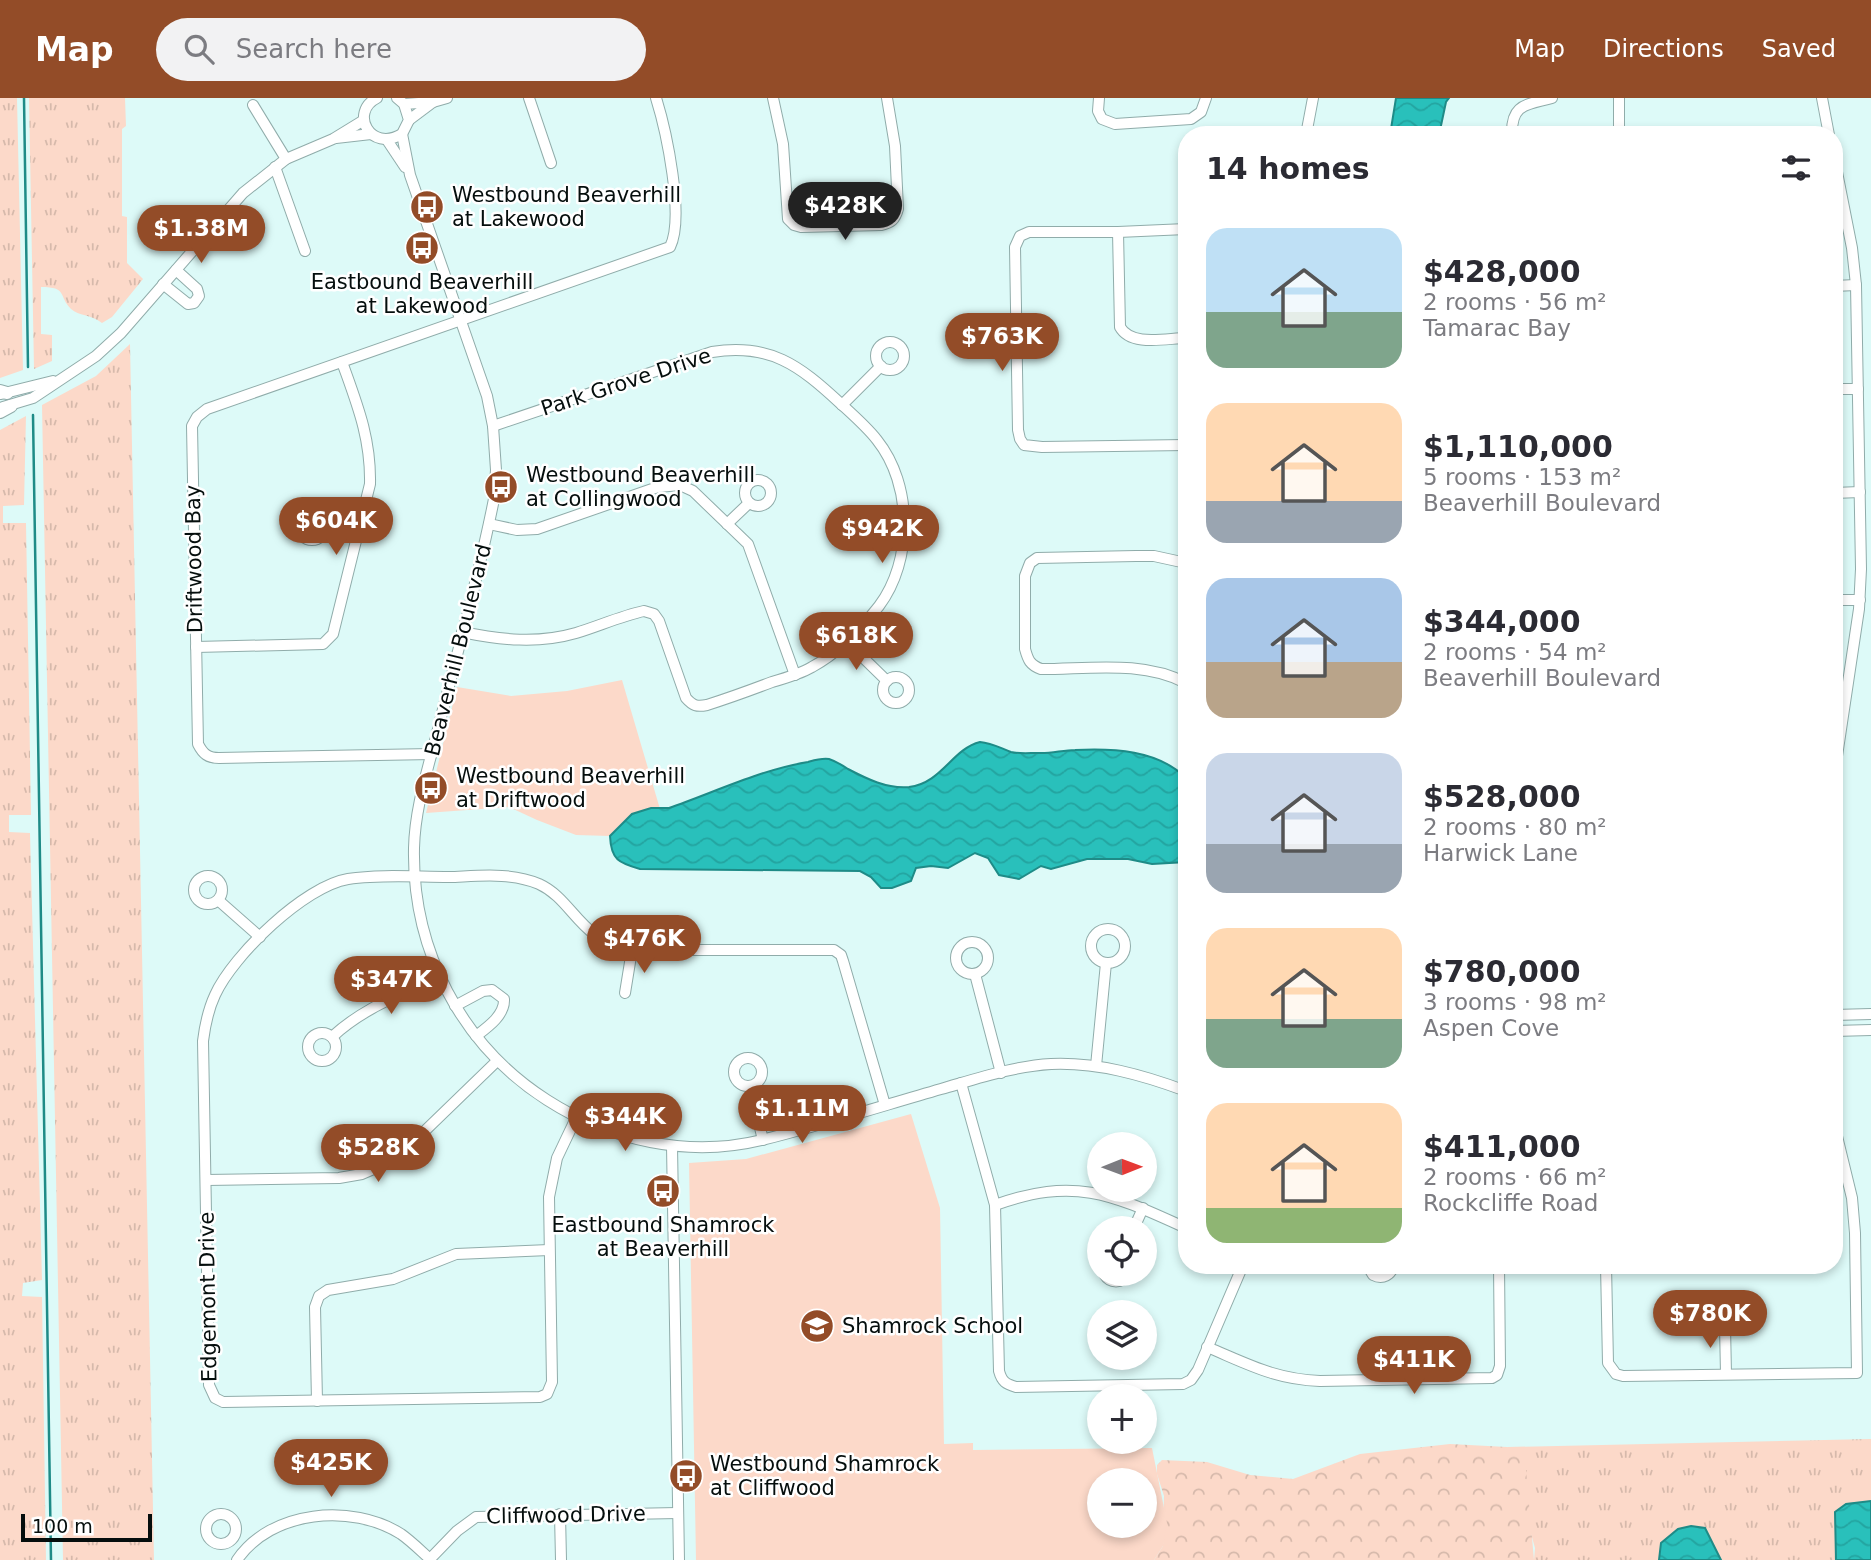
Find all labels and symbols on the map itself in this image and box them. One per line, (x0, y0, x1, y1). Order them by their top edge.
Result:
place label: Westbound Beaverhill at Lakewood (452, 183, 681, 231)
pin: $428K (796, 183, 894, 242)
bus stop icon: Westbound Beaverhill at Lakewood (408, 188, 446, 226)
pin: $1.38M (144, 206, 258, 265)
bus stop icon: Eastbound Beaverhill at Lakewood (403, 229, 441, 267)
place label: Eastbound Beaverhill at Lakewood (311, 270, 533, 318)
pin: $763K (953, 314, 1051, 373)
street label: Park Grove Drive (538, 343, 714, 421)
place label: Westbound Beaverhill at Collingwood (526, 463, 755, 511)
bus stop icon: Westbound Beaverhill at Collingwood (482, 468, 520, 506)
street label: Driftwood Bay (181, 485, 207, 633)
pin: $604K (287, 498, 385, 557)
pin: $942K (833, 505, 931, 565)
street label: Beaverhill Boulevard (420, 542, 496, 758)
pin: $618K (807, 612, 905, 672)
place label: Westbound Beaverhill at Driftwood (456, 764, 685, 812)
bus stop icon: Westbound Beaverhill at Driftwood (412, 769, 450, 807)
pin: $476K (595, 916, 693, 975)
pin: $347K (342, 956, 440, 1016)
pin: $1.11M (745, 1086, 859, 1145)
pin: $344K (576, 1094, 674, 1153)
pin: $528K (329, 1124, 427, 1184)
north arrow (1087, 1132, 1157, 1202)
bus stop icon: Eastbound Shamrock at Beaverhill (644, 1172, 682, 1210)
street label: Edgemont Drive (195, 1212, 221, 1382)
place label: Eastbound Shamrock at Beaverhill (552, 1213, 775, 1261)
pin: $780K (1661, 1290, 1759, 1350)
school or university icon: Shamrock School (798, 1307, 836, 1345)
place label: Shamrock School (842, 1314, 1023, 1338)
pin: $411K (1365, 1336, 1463, 1396)
pin: $425K (282, 1440, 380, 1499)
place label: Westbound Shamrock at Cliffwood (710, 1452, 940, 1500)
bus stop icon: Westbound Shamrock at Cliffwood (667, 1457, 705, 1495)
street label: Cliffwood Drive (486, 1502, 646, 1528)
scale bar (21, 1511, 152, 1543)

